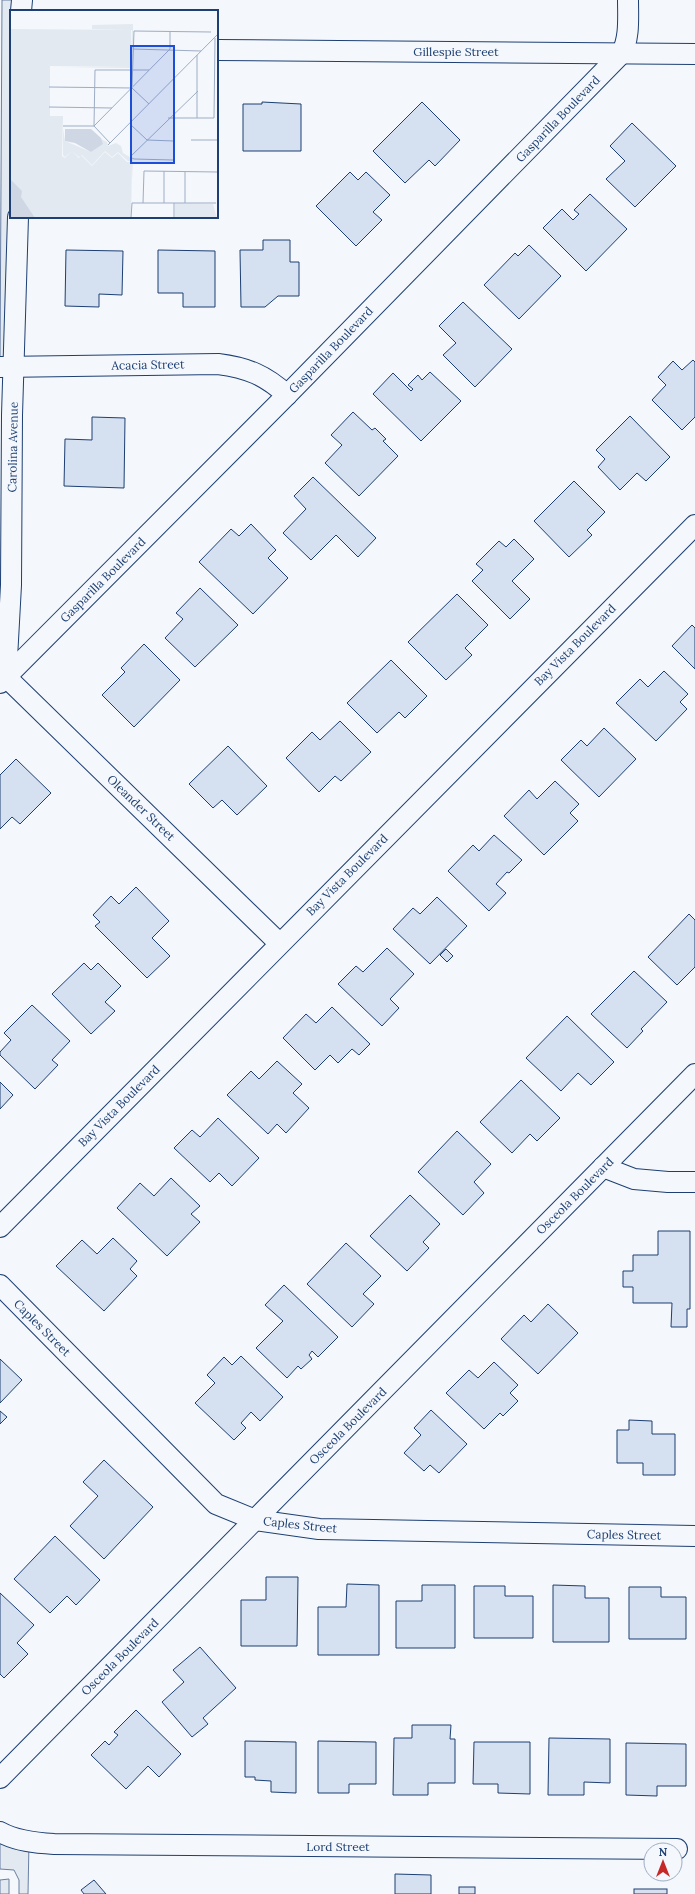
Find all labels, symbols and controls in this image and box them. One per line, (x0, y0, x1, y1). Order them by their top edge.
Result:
inset map (10, 10, 218, 218)
street label: Gillespie Street (413, 44, 499, 59)
street label: Gasparilla Boulevard (512, 72, 603, 165)
street label: Gasparilla Boulevard (285, 303, 376, 396)
street label: Acacia Street (110, 356, 185, 373)
street label: Carolina Avenue (4, 401, 21, 492)
street label: Gasparilla Boulevard (57, 534, 148, 625)
street label: Bay Vista Boulevard (531, 601, 619, 689)
street label: Oleander Street (104, 771, 179, 844)
street label: Bay Vista Boulevard (303, 831, 391, 919)
street label: Bay Vista Boulevard (75, 1062, 163, 1150)
street label: Osceola Boulevard (533, 1154, 616, 1237)
street label: Caples Street (11, 1296, 74, 1359)
street label: Osceola Boulevard (306, 1384, 389, 1467)
street label: Caples Street (262, 1513, 338, 1536)
street label: Caples Street (587, 1526, 662, 1543)
street label: Osceola Boulevard (78, 1615, 161, 1698)
street label: Lord Street (306, 1839, 370, 1854)
north arrow (643, 1842, 683, 1882)
text: N (659, 1845, 668, 1859)

